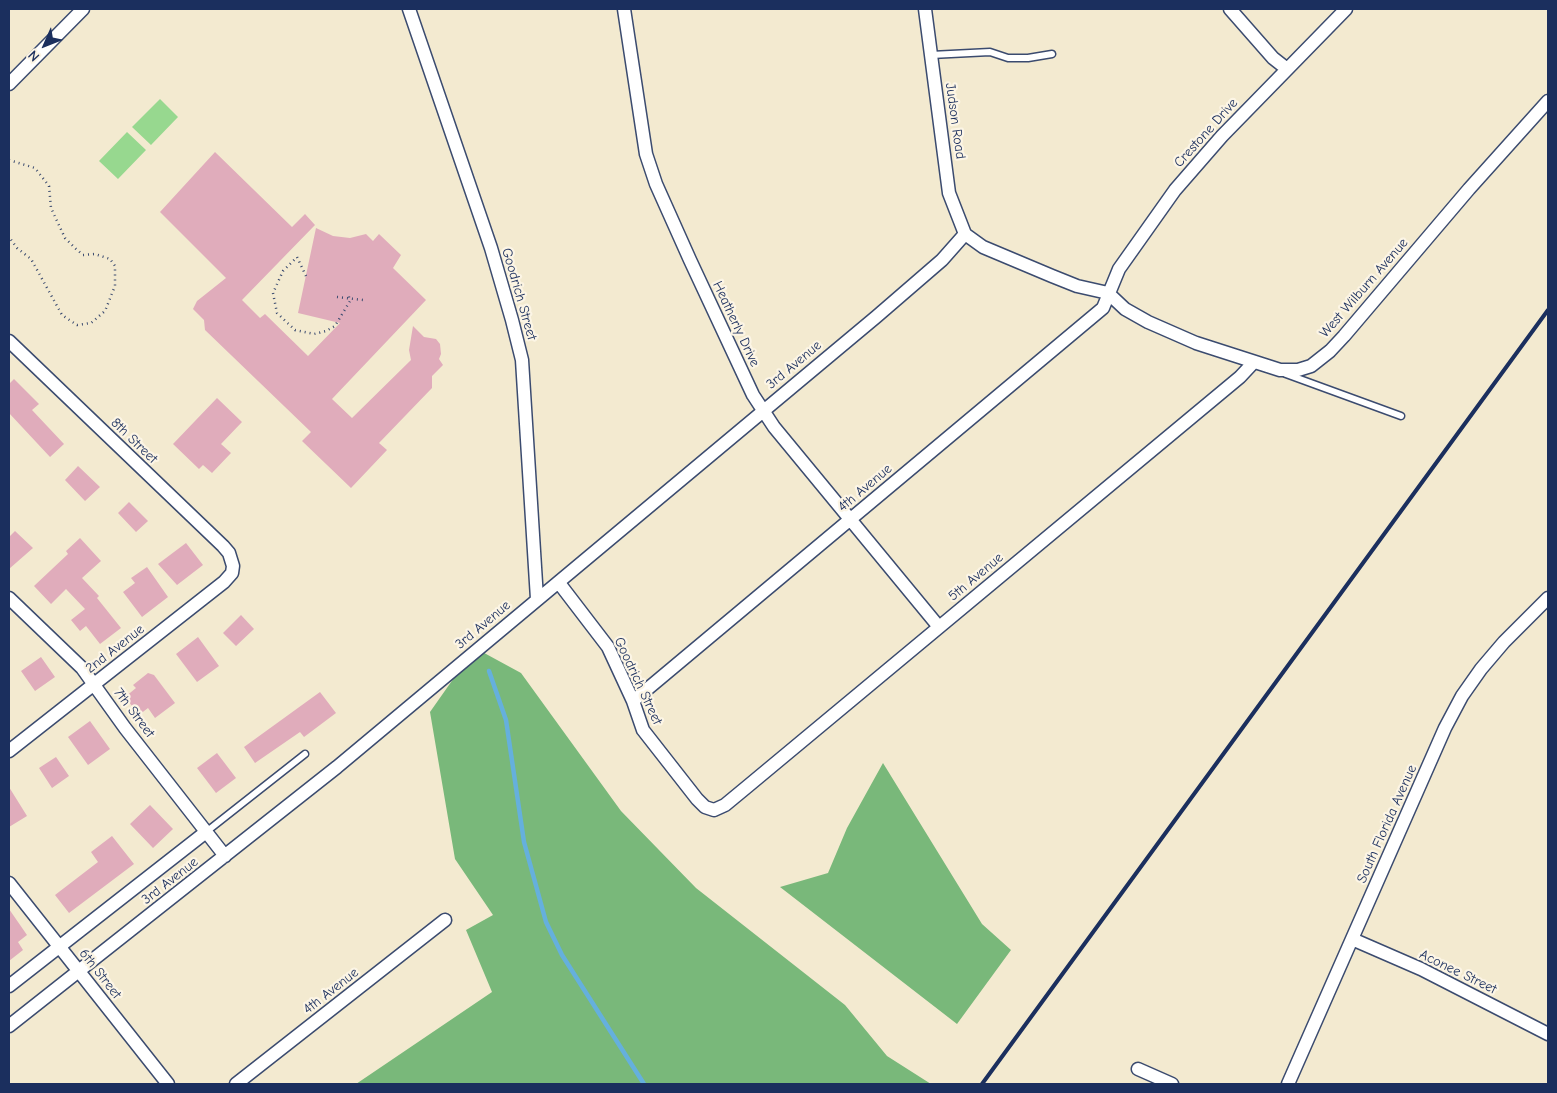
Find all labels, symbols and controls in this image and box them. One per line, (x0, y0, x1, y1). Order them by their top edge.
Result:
north arrow (20, 20, 70, 70)
text: N (25, 47, 43, 65)
street label: Judson Road (941, 82, 969, 160)
street label: Crestone Drive (1171, 95, 1241, 171)
street label: West Wilburn Avenue (1316, 235, 1412, 341)
street label: Goodrich Street (498, 246, 540, 342)
street label: Heatherly Drive (709, 279, 763, 369)
street label: 3rd Avenue (763, 337, 825, 393)
street label: 8th Street (107, 415, 161, 467)
street label: 4th Avenue (834, 460, 896, 516)
street label: 5th Avenue (945, 549, 1007, 605)
street label: 3rd Avenue (452, 597, 514, 653)
street label: 2nd Avenue (82, 621, 148, 677)
street label: Goodrich Street (610, 634, 666, 728)
street label: 7th Street (110, 685, 158, 741)
street label: South Florida Avenue (1353, 762, 1421, 886)
street label: 3rd Avenue (138, 854, 202, 908)
street label: 6th Street (75, 946, 125, 1002)
street label: Aconee Street (1417, 946, 1499, 998)
street label: 4th Avenue (300, 964, 362, 1018)

